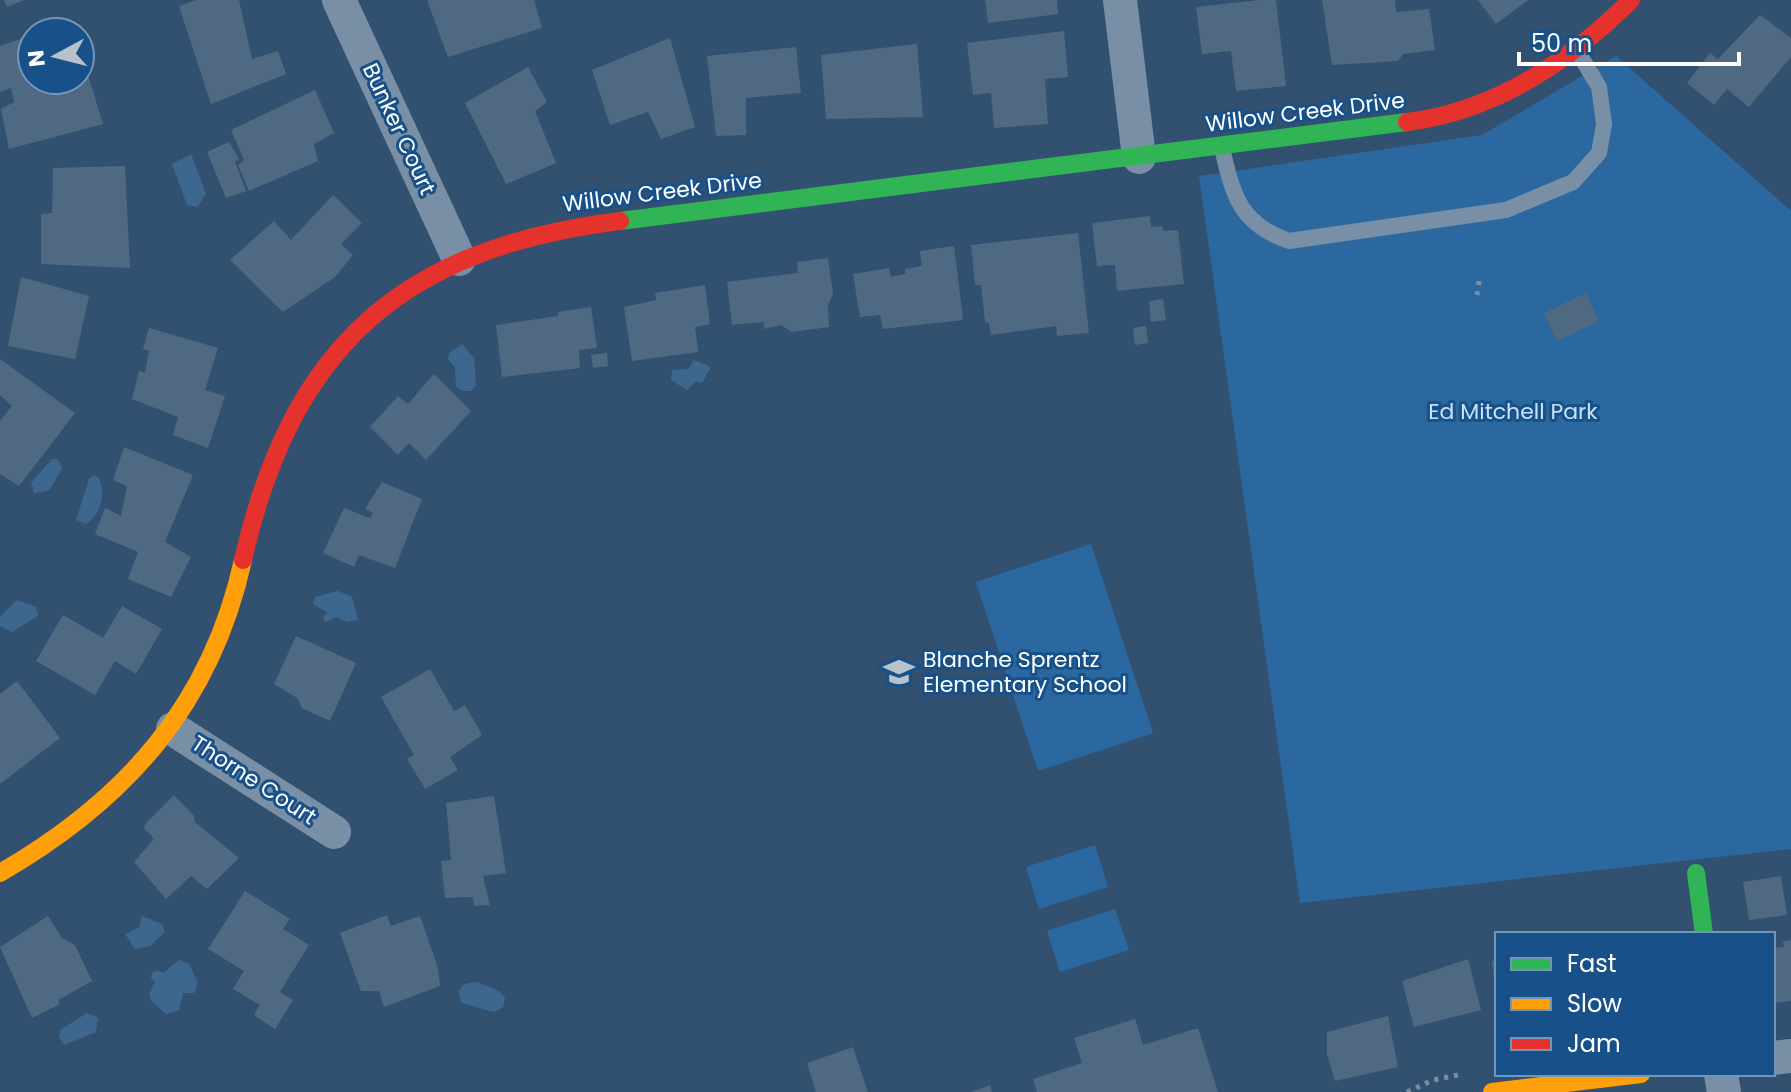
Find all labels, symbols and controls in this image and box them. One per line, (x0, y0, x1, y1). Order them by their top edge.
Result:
north arrow (16, 16, 96, 96)
scale bar (1519, 16, 1739, 66)
text: 50 m (1531, 27, 1592, 60)
text: N (20, 48, 53, 68)
street label: Bunker Court (355, 58, 443, 200)
street label: Willow Creek Drive (1204, 84, 1406, 140)
street label: Willow Creek Drive (561, 164, 763, 220)
park label: Ed Mitchell Park (1428, 396, 1598, 427)
place label: Blanche Sprentz Elementary School (923, 644, 1127, 700)
school or university icon: Blanche Sprentz Elementary School (882, 655, 916, 689)
street label: Thorne Court (185, 728, 323, 832)
legend (1495, 932, 1775, 1076)
text: Fast (1567, 947, 1617, 980)
text: Slow (1567, 987, 1622, 1020)
text: Jam (1567, 1027, 1621, 1060)

